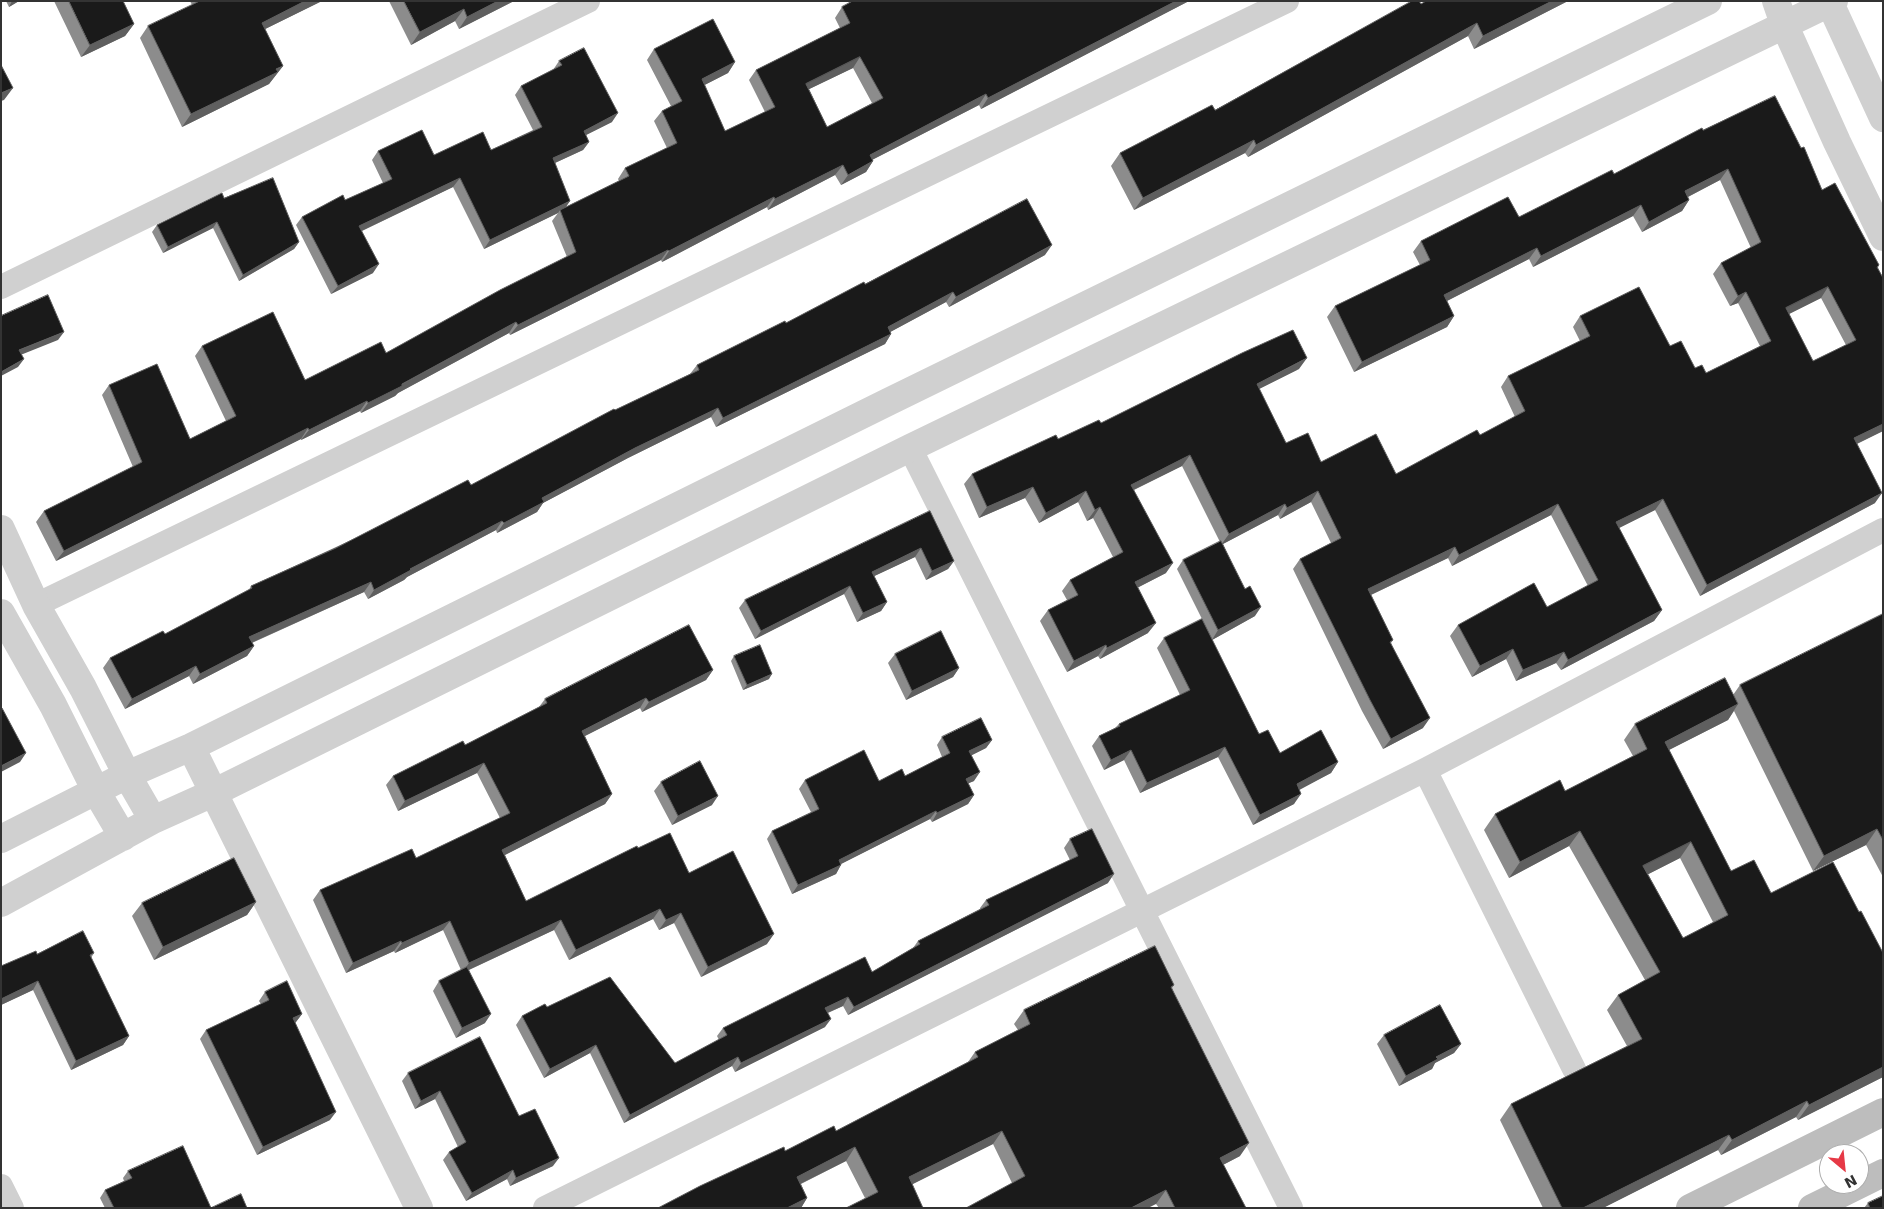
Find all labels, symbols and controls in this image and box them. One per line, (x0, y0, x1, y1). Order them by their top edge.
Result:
north arrow (1819, 1144, 1869, 1194)
text: N (1842, 1172, 1860, 1191)

